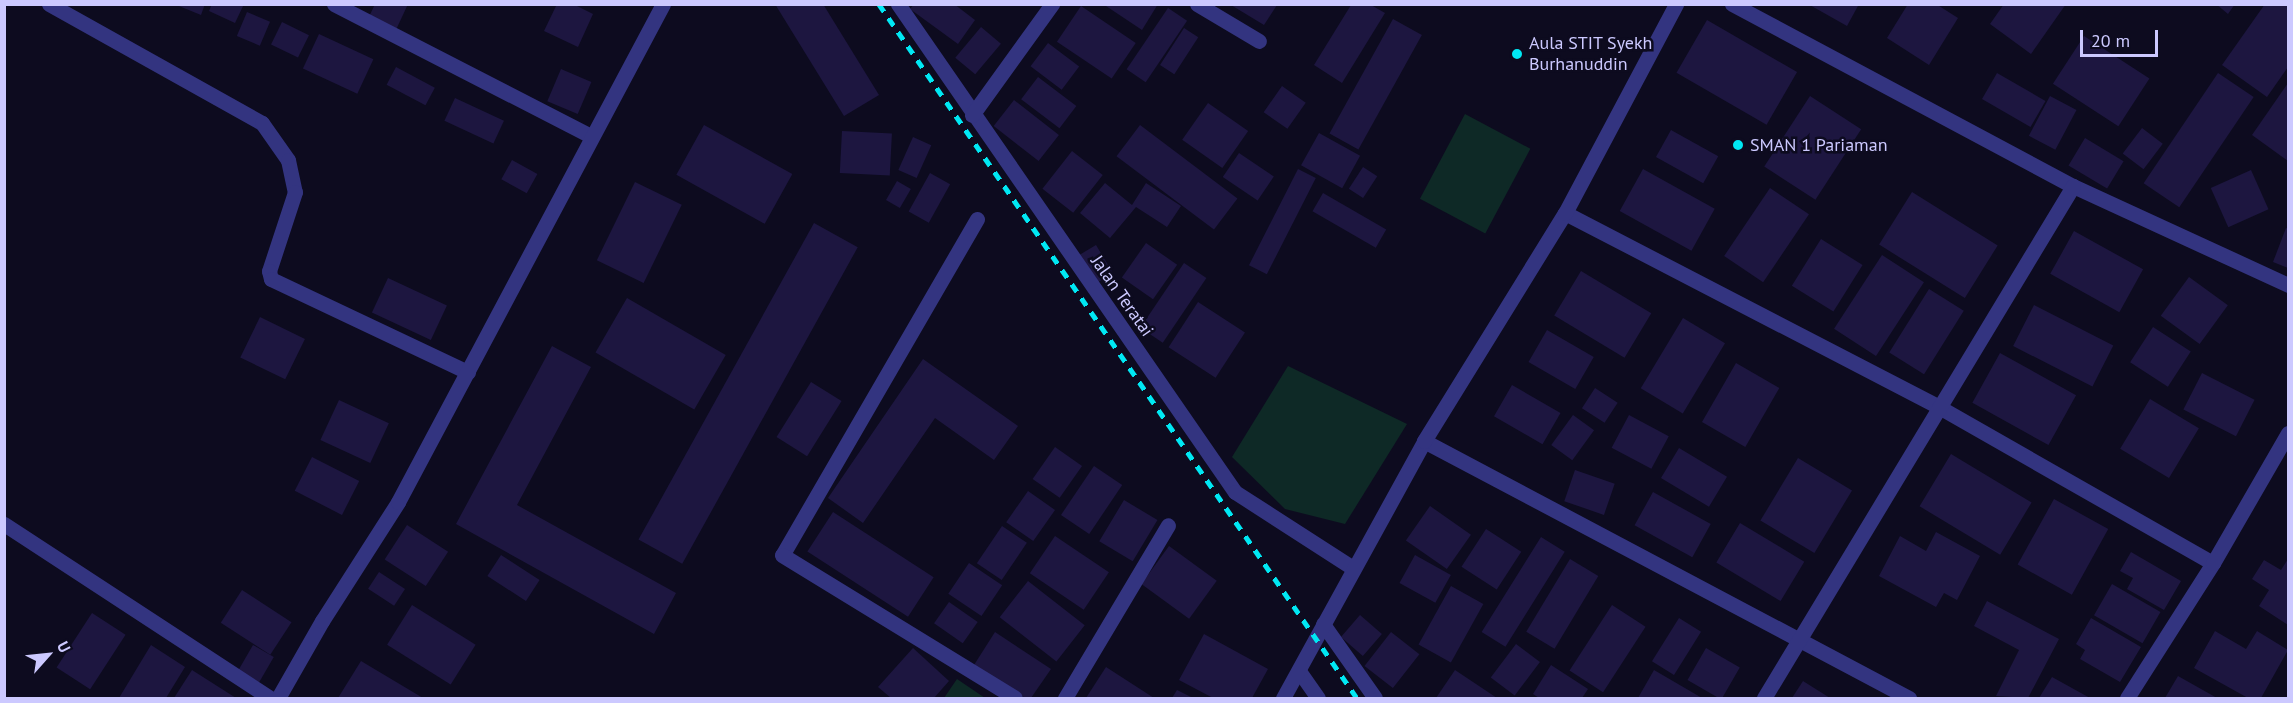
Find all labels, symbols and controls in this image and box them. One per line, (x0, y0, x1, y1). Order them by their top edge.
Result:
scale bar (2083, 18, 2161, 56)
text: 20 m (2091, 29, 2130, 52)
place label: Aula STIT Syekh Burhanuddin (1529, 33, 1653, 76)
marker: Aula STIT Syekh Burhanuddin (1510, 47, 1524, 61)
place label: SMAN 1 Pariaman (1750, 134, 1887, 156)
marker: SMAN 1 Pariaman (1731, 138, 1745, 152)
street label: Jalan Teratai (1086, 251, 1158, 341)
north arrow (18, 625, 78, 685)
text: U (53, 638, 75, 656)

